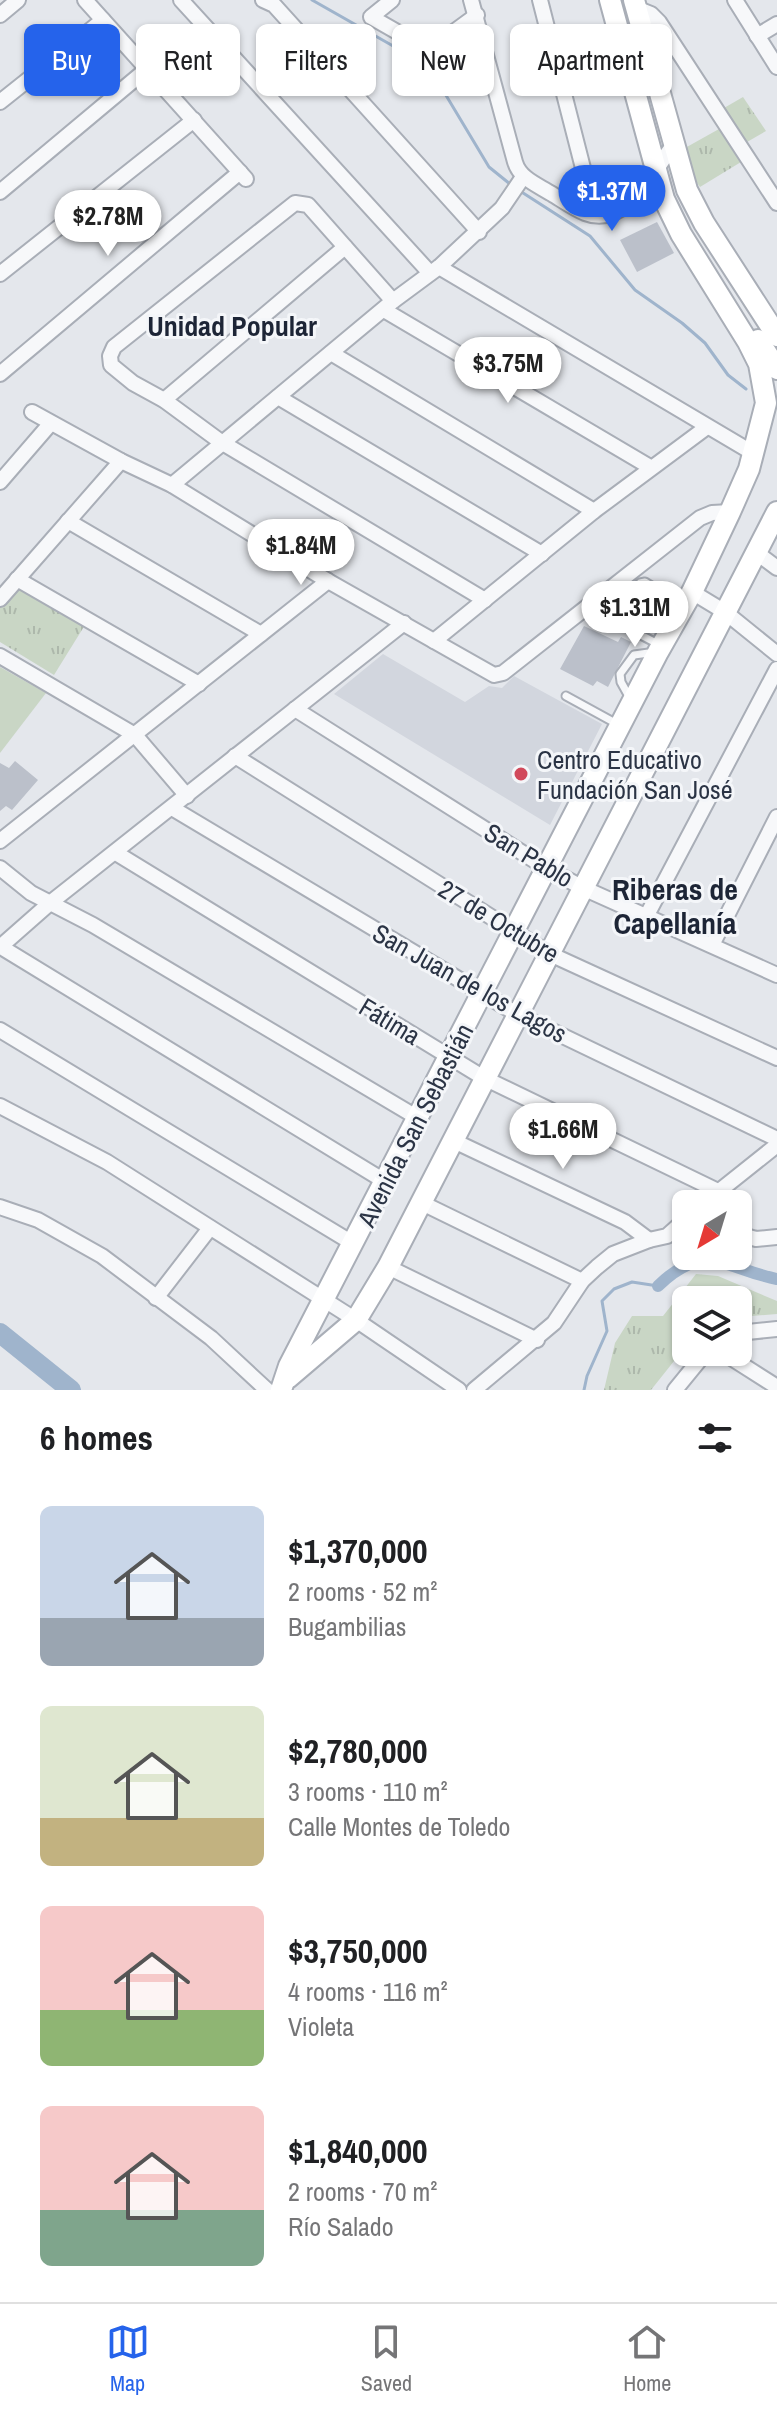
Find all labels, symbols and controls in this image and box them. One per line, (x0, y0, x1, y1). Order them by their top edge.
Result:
chip: Buy (24, 24, 120, 96)
chip: Rent (136, 24, 240, 96)
chip: Filters (256, 24, 376, 96)
chip: New (392, 24, 494, 96)
chip: Apartment (510, 24, 672, 96)
pin: $1.37M (547, 165, 677, 233)
text: $1.37M (576, 173, 648, 208)
pin: $2.78M (43, 190, 173, 258)
text: $2.78M (72, 198, 144, 233)
district label: Unidad Popular (147, 307, 317, 345)
pin: $3.75M (443, 337, 573, 405)
text: $3.75M (472, 345, 544, 380)
pin: $1.84M (236, 519, 366, 587)
text: $1.84M (265, 527, 337, 562)
pin: $1.31M (570, 581, 700, 649)
text: $1.31M (599, 589, 671, 624)
place label: Centro Educativo Fundación San José (537, 742, 733, 807)
marker: Centro Educativo Fundación San José (512, 765, 530, 783)
street label: San Pablo (478, 815, 580, 895)
district label: Riberas de Capellanía (612, 869, 738, 943)
street label: 27 de Octubre (432, 871, 566, 971)
street label: San Juan de los Lagos (367, 915, 573, 1051)
street label: Fátima (353, 989, 427, 1053)
street label: Avenida San Sebastián (348, 1017, 481, 1233)
pin: $1.66M (498, 1103, 628, 1171)
text: $1.66M (527, 1111, 599, 1146)
north arrow (672, 1190, 752, 1270)
map controls (672, 1190, 752, 1366)
button: layers (672, 1286, 752, 1366)
text: 6 homes (40, 1415, 153, 1461)
icon: filters (693, 1416, 737, 1460)
text: $1,370,000 (288, 1528, 428, 1574)
icon: home (104, 1538, 200, 1634)
text: 2 rooms · 52 m² (288, 1574, 437, 1609)
text: Bugambilias (288, 1609, 407, 1644)
text: $2,780,000 (288, 1728, 428, 1774)
icon: home (104, 1738, 200, 1834)
text: 3 rooms · 110 m² (288, 1774, 448, 1809)
text: Calle Montes de Toledo (288, 1809, 510, 1844)
text: $3,750,000 (288, 1928, 428, 1974)
icon: home (104, 1938, 200, 2034)
text: 4 rooms · 116 m² (288, 1974, 448, 2009)
text: Violeta (288, 2009, 354, 2044)
text: $1,840,000 (288, 2128, 428, 2174)
icon: home (104, 2138, 200, 2234)
text: 2 rooms · 70 m² (288, 2174, 437, 2209)
text: Río Salado (288, 2209, 393, 2244)
tab: Map (106, 2320, 150, 2398)
tab: Saved (361, 2320, 412, 2398)
tab: Home (623, 2320, 671, 2398)

